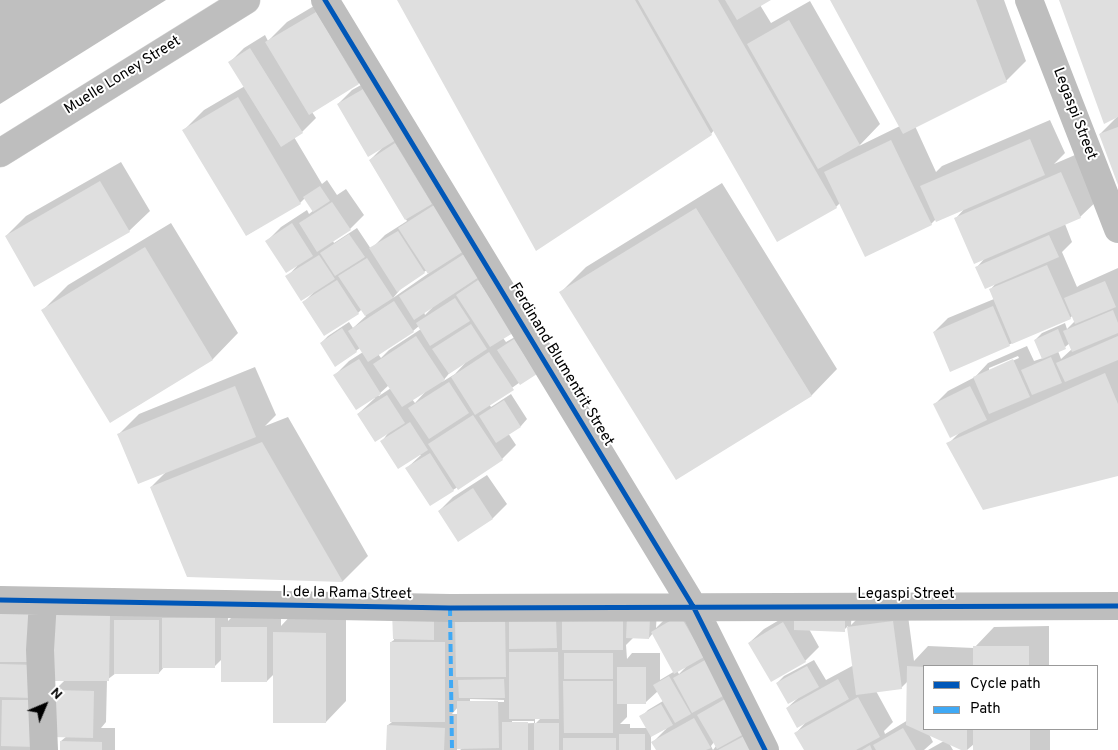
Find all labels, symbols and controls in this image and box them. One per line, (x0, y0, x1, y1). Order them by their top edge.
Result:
street label: Muelle Loney Street (61, 33, 185, 119)
street label: Legaspi Street (1048, 65, 1100, 163)
street label: Ferdinand Blumentrit Street (505, 280, 617, 450)
street label: I. de la Rama Street (282, 584, 412, 604)
street label: Legaspi Street (857, 586, 955, 604)
legend (923, 665, 1098, 730)
text: Cycle path (970, 675, 1041, 694)
north arrow (20, 680, 70, 730)
text: N (46, 684, 66, 704)
text: Path (970, 700, 1001, 719)

